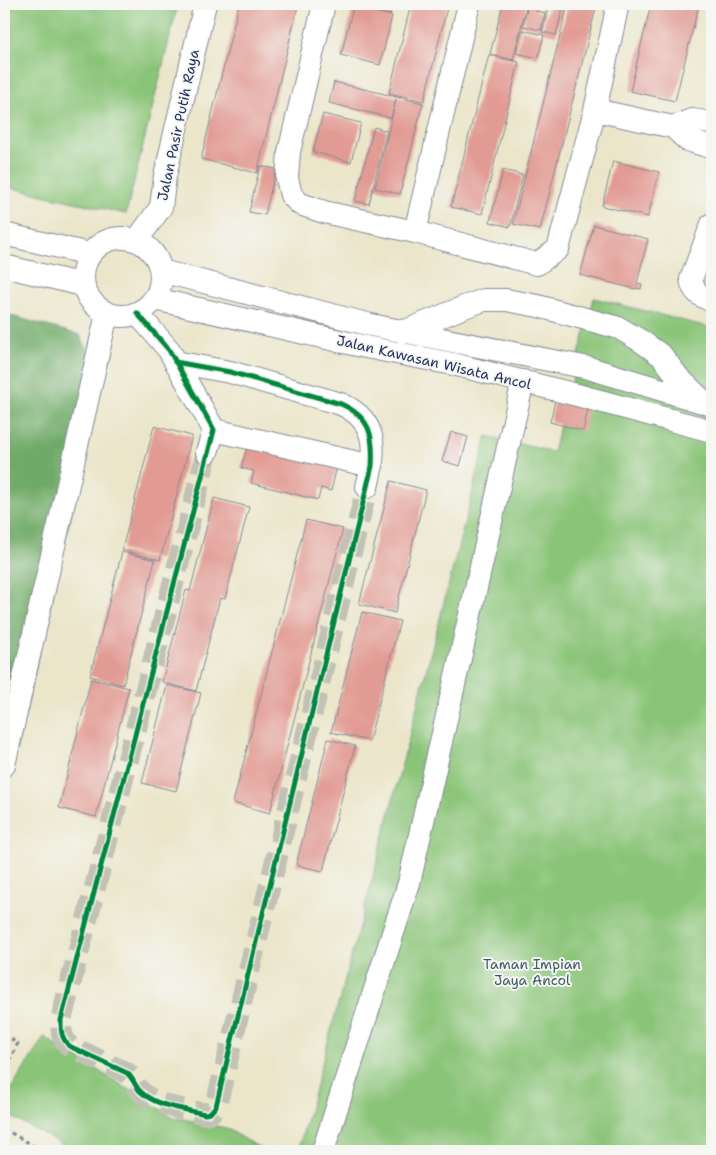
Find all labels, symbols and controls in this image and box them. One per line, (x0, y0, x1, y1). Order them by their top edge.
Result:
street label: Jalan Pasir Putih Raya (153, 47, 203, 202)
street label: Jalan Kawasan Wisata Ancol (335, 331, 534, 393)
park label: Taman Impian Jaya Ancol (483, 955, 581, 989)

